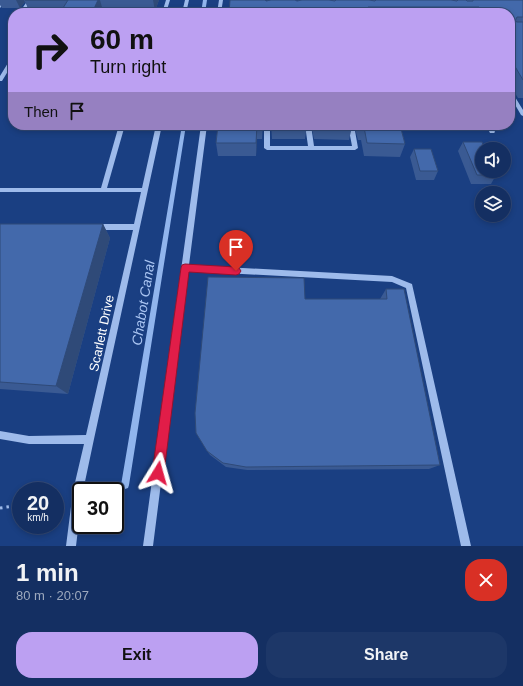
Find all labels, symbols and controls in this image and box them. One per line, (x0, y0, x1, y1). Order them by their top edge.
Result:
icon: right (24, 24, 76, 76)
text: 60 m (90, 24, 154, 55)
text: Turn right (90, 57, 166, 77)
icon: arrive (66, 100, 88, 122)
text: Then (24, 103, 58, 120)
map controls (475, 142, 511, 222)
button: sound (475, 142, 511, 178)
button: layers (475, 186, 511, 222)
pin (219, 230, 253, 271)
icon: arrive (225, 236, 247, 258)
water label: Chabot Canal (128, 259, 158, 347)
street label: Scarlett Drive (86, 293, 117, 373)
position arrow (137, 452, 179, 494)
speed limit sign: 30 (72, 482, 124, 534)
text: 20 (27, 492, 49, 514)
text: km/h (27, 512, 49, 523)
text: 1 min (16, 559, 79, 586)
button: close (465, 559, 507, 601)
text: 80 m · 20:07 (16, 588, 89, 603)
button: Exit (16, 632, 258, 678)
button: Share (266, 632, 507, 678)

